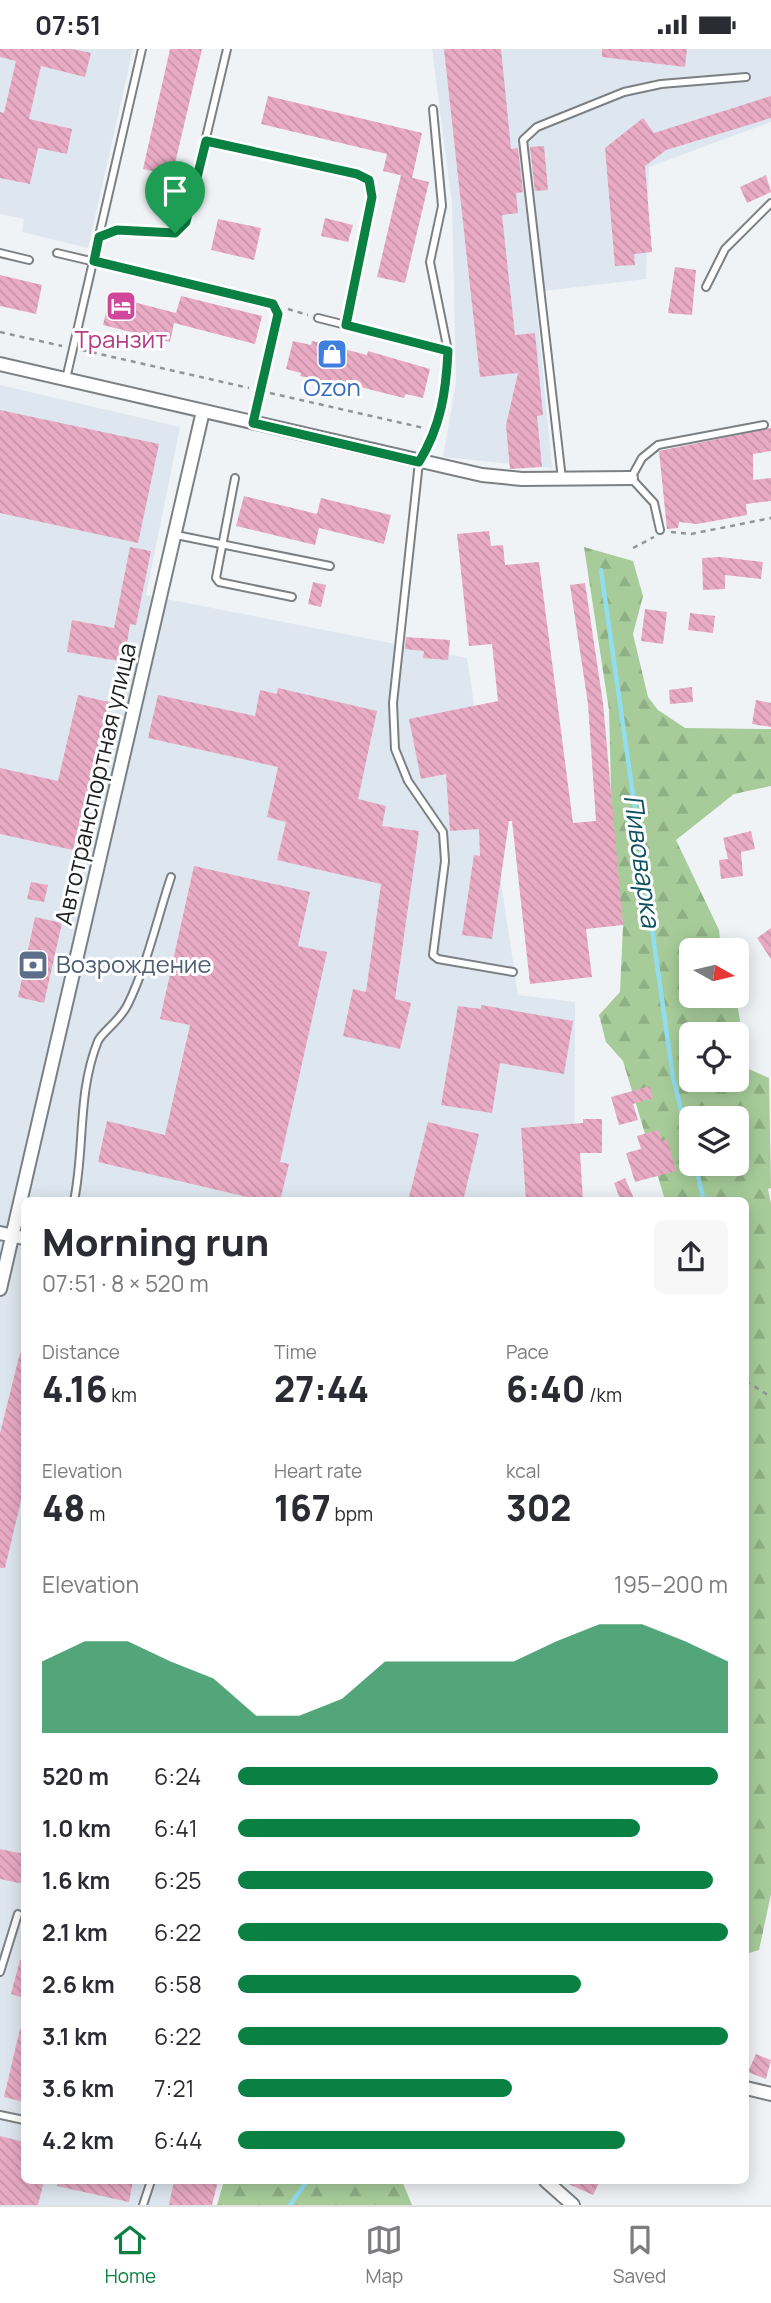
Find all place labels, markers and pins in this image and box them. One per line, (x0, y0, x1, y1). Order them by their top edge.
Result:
pin (145, 161, 205, 233)
hotel icon: Транзит (104, 289, 138, 323)
place label: Транзит (75, 322, 167, 355)
shop icon: Ozon (315, 337, 349, 371)
place label: Ozon (303, 370, 361, 403)
place label: Возрождение (56, 947, 212, 980)
bank icon: Возрождение (16, 948, 50, 982)

